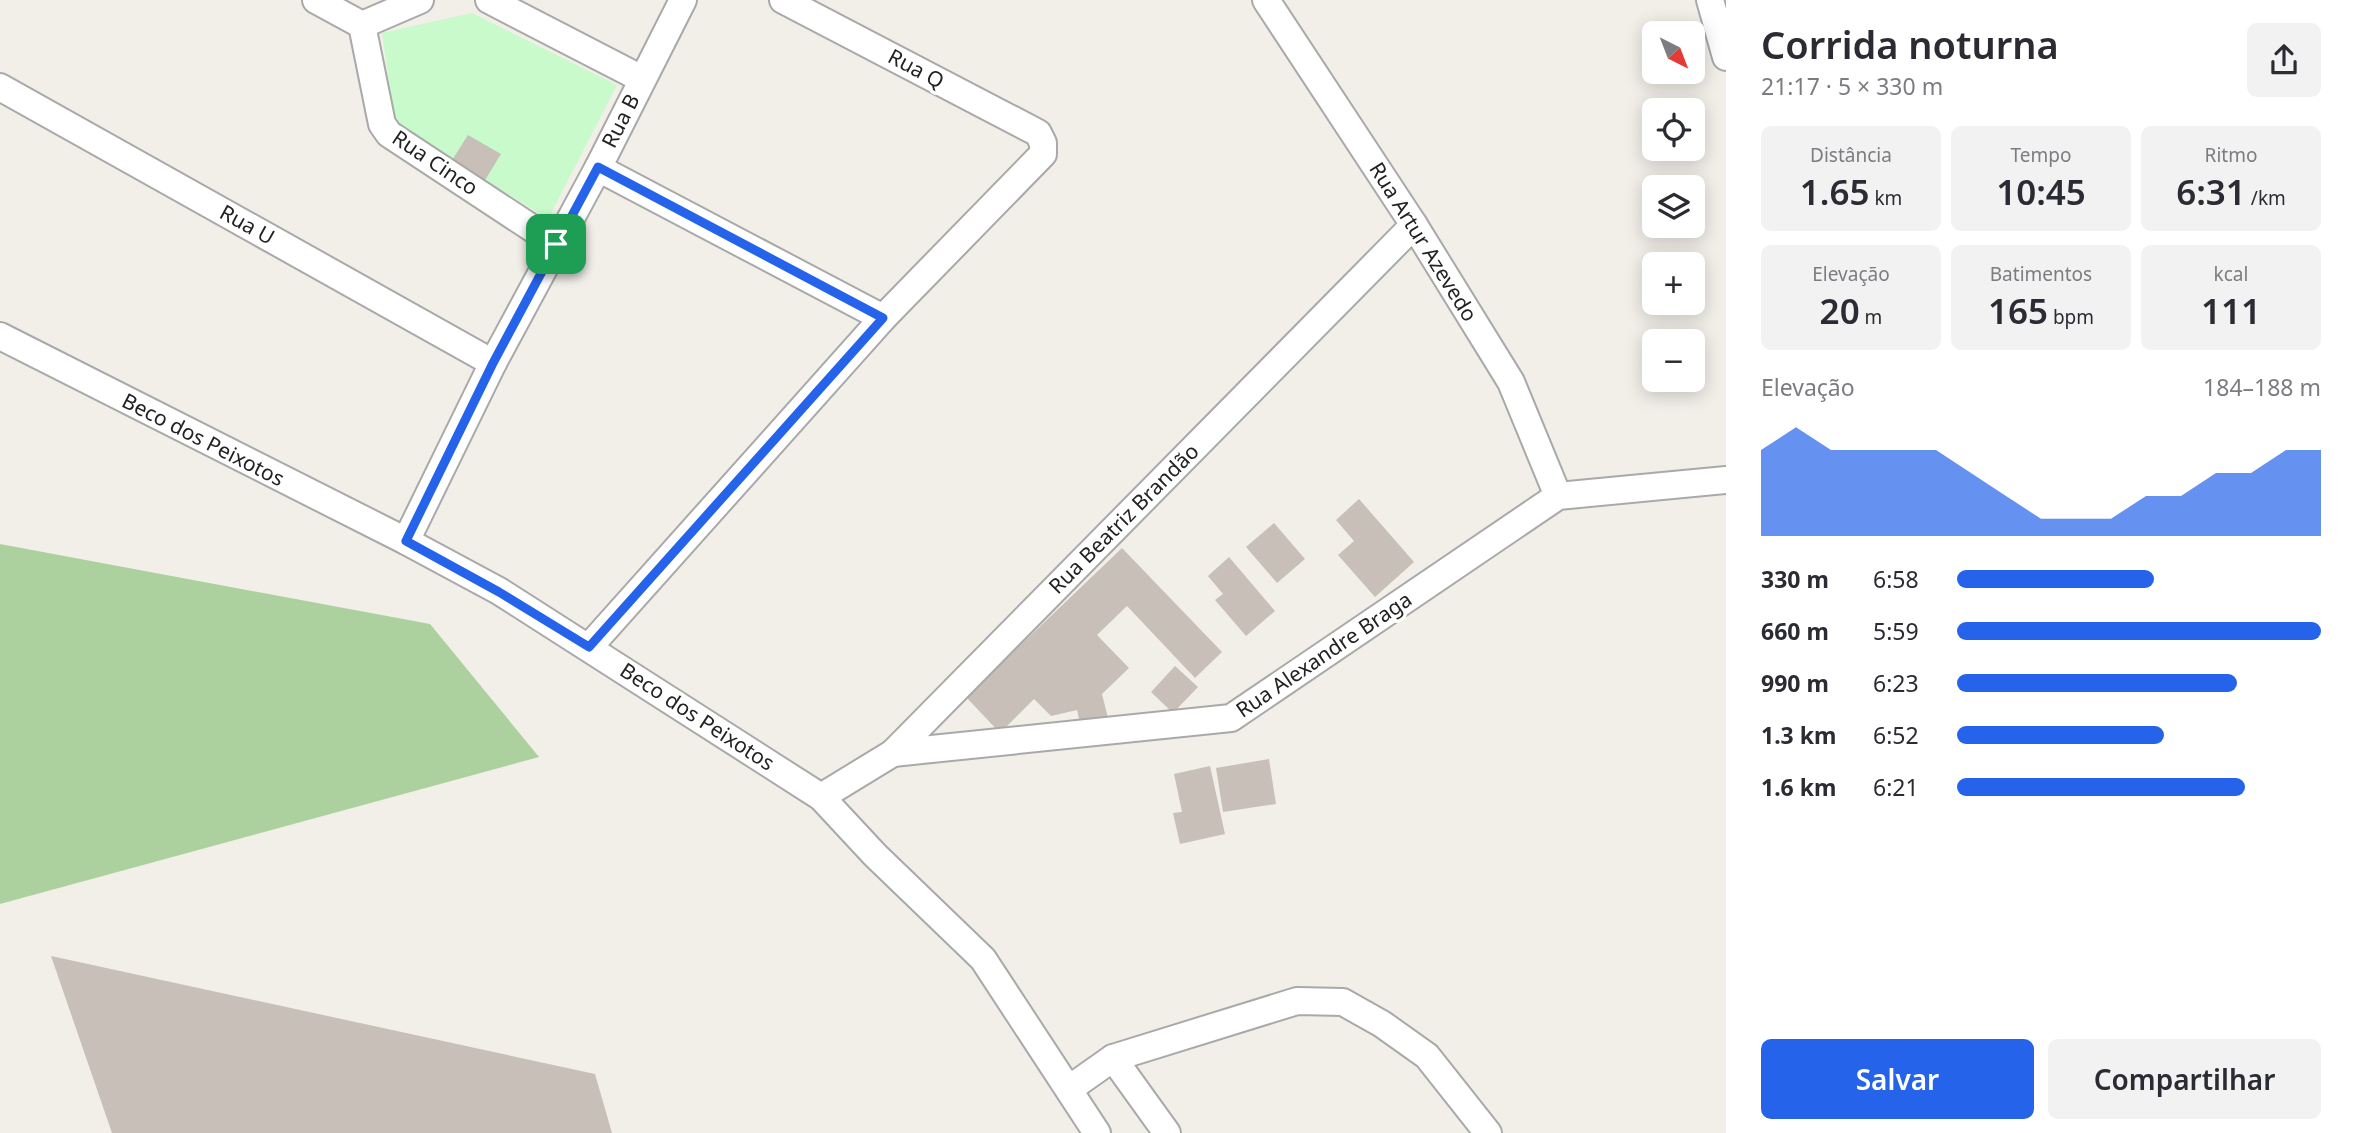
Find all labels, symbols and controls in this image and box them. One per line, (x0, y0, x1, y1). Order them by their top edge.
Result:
text: Corrida noturna (1761, 18, 2059, 70)
north arrow (1642, 21, 1704, 84)
map controls (1642, 21, 1705, 392)
button: share (2247, 23, 2321, 97)
street label: Rua Q (884, 42, 949, 94)
text: 21:17 · 5 × 330 m (1761, 70, 1943, 102)
street label: Rua B (595, 89, 646, 152)
button: locate (1642, 98, 1705, 161)
street label: Rua Cinco (387, 123, 484, 201)
text: Distância (1810, 142, 1892, 168)
text: Tempo (2011, 142, 2071, 168)
text: Ritmo (2205, 142, 2257, 168)
street label: Rua Artur Azevedo (1364, 156, 1484, 326)
text: 1.65 (1800, 168, 1869, 215)
text: 10:45 (1996, 168, 2086, 215)
text: 6:31 (2176, 168, 2246, 215)
button: layers (1642, 175, 1705, 238)
text: km (1869, 185, 1902, 211)
text: /km (2246, 185, 2286, 211)
street label: Rua U (215, 198, 280, 251)
pin (526, 214, 586, 274)
icon: arrive (537, 225, 575, 263)
button: + (1642, 252, 1705, 315)
text: Elevação (1812, 261, 1890, 287)
text: Batimentos (1990, 261, 2092, 287)
text: kcal (2214, 261, 2248, 287)
text: 20 (1820, 287, 1860, 334)
text: 165 (1988, 287, 2048, 334)
text: 111 (2201, 287, 2261, 334)
text: m (1860, 304, 1882, 330)
text: bpm (2048, 304, 2094, 330)
button: − (1642, 329, 1705, 392)
text: Elevação (1761, 371, 1855, 403)
text: 184–188 m (2203, 371, 2321, 403)
street label: Beco dos Peixotos (118, 386, 289, 492)
street label: Rua Beatriz Brandão (1042, 437, 1204, 599)
text: 330 m (1761, 563, 1829, 595)
text: 6:58 (1873, 563, 1919, 595)
street label: Rua Alexandre Braga (1230, 585, 1417, 723)
text: 660 m (1761, 615, 1829, 647)
text: 5:59 (1873, 615, 1919, 647)
street label: Beco dos Peixotos (615, 656, 780, 777)
text: 990 m (1761, 667, 1829, 699)
text: 6:23 (1873, 667, 1919, 699)
text: 1.3 km (1761, 719, 1836, 751)
text: 6:52 (1873, 719, 1919, 751)
text: 1.6 km (1761, 771, 1836, 803)
text: 6:21 (1873, 771, 1919, 803)
button: Salvar (1761, 1039, 2034, 1119)
button: Compartilhar (2048, 1039, 2321, 1119)

